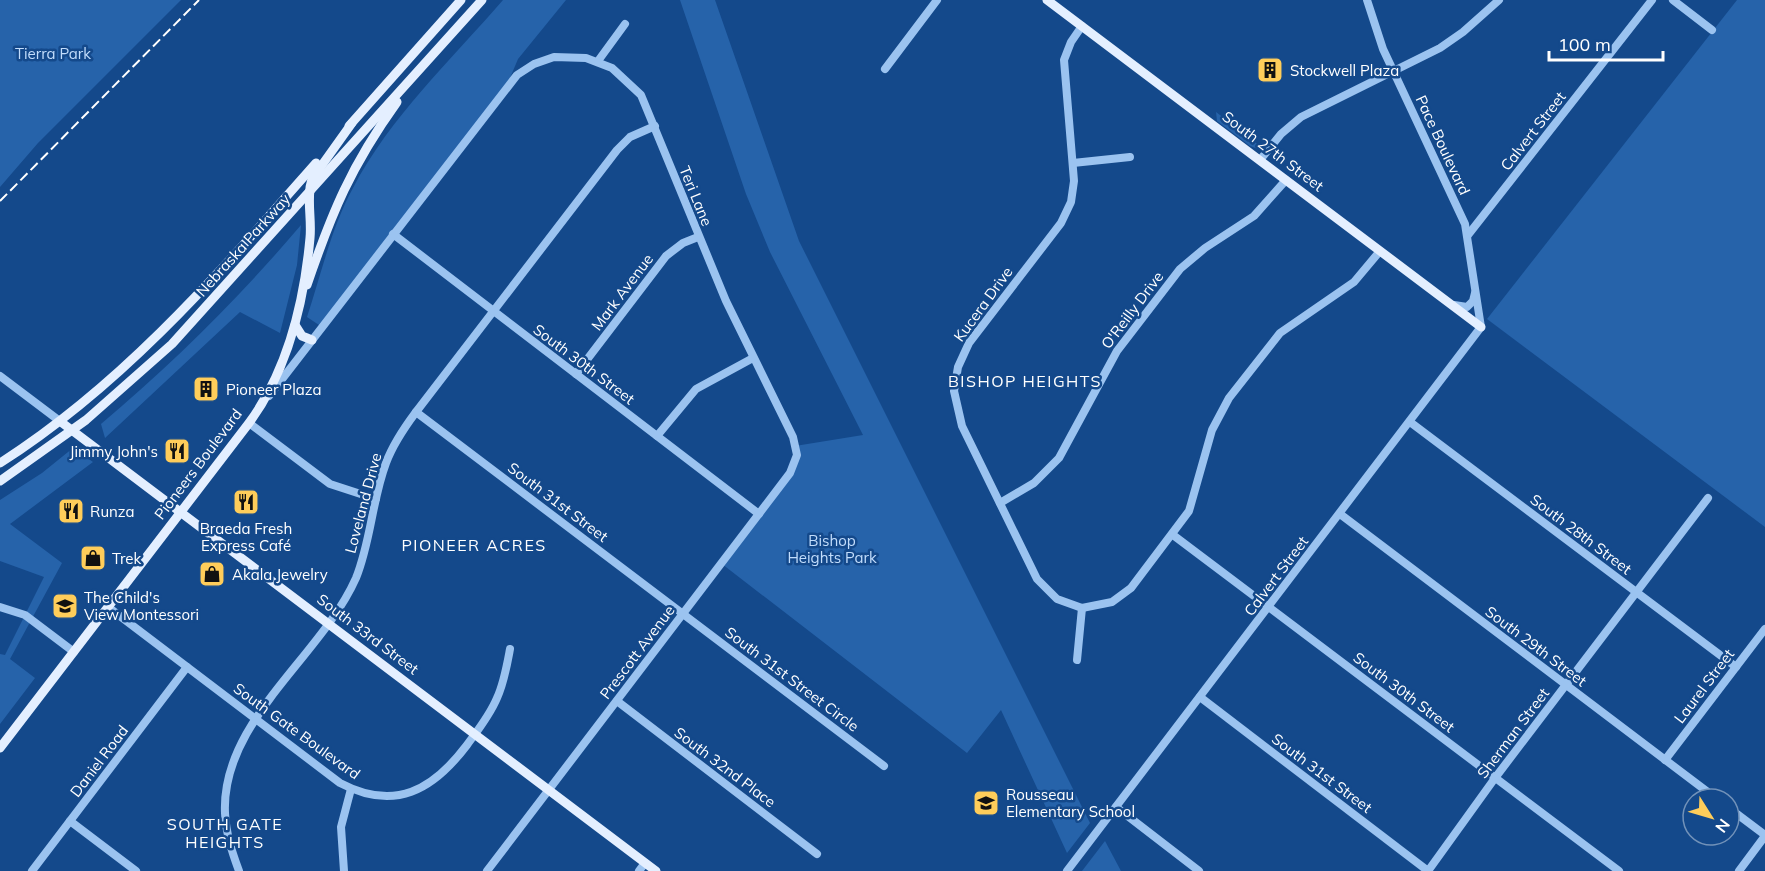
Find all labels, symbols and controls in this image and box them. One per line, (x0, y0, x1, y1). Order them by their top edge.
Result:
scale bar (1549, 24, 1663, 62)
text: 100 m (1558, 33, 1611, 56)
park label: Tierra Park (15, 44, 91, 63)
building icon: Stockwell Plaza (1255, 55, 1285, 85)
place label: Stockwell Plaza (1290, 61, 1399, 80)
street label: Calvert Street (1496, 88, 1570, 174)
street label: Pace Boulevard (1412, 92, 1474, 198)
street label: South 27th Street (1219, 107, 1327, 195)
street label: Teri Lane (675, 163, 717, 229)
street label: Nebraska Parkway (192, 190, 294, 300)
street label: Mark Avenue (587, 250, 657, 334)
street label: Kucera Drive (949, 263, 1017, 345)
street label: O'Reilly Drive (1097, 268, 1167, 352)
street label: South 30th Street (530, 320, 638, 408)
district label: BISHOP HEIGHTS (948, 371, 1102, 391)
building icon: Pioneer Plaza (191, 374, 221, 404)
place label: Pioneer Plaza (226, 380, 321, 399)
street label: Pioneers Boulevard (150, 405, 246, 523)
restaurant icon: Jimmy John's (162, 436, 192, 466)
place label: Jimmy John's (70, 442, 158, 461)
street label: Loveland Drive (340, 451, 386, 555)
street label: South 31st Street (504, 458, 612, 546)
restaurant icon: Braeda Fresh Express Café (231, 487, 261, 517)
street label: South 28th Street (1527, 490, 1635, 578)
restaurant icon: Runza (56, 496, 86, 526)
place label: Runza (90, 502, 135, 521)
place label: Braeda Fresh Express Café (200, 519, 292, 555)
park label: Bishop Heights Park (787, 531, 877, 567)
street label: Calvert Street (1240, 532, 1312, 620)
district label: PIONEER ACRES (401, 535, 547, 555)
shop icon: Trek (78, 543, 108, 573)
place label: Trek (112, 549, 141, 568)
shop icon: Akala Jewelry (197, 559, 227, 589)
place label: Akala Jewelry (232, 565, 328, 584)
place label: The Child's View Montessori (84, 588, 199, 624)
street label: South 33rd Street (313, 590, 423, 678)
school or university icon: The Child's View Montessori (50, 591, 80, 621)
street label: Prescott Avenue (595, 601, 679, 703)
street label: South 29th Street (1482, 602, 1590, 690)
street label: South 31st Street Circle (721, 622, 863, 736)
street label: Laurel Street (1670, 645, 1738, 727)
street label: South 30th Street (1350, 648, 1458, 736)
street label: South Gate Boulevard (230, 679, 364, 783)
street label: Sherman Street (1473, 684, 1553, 782)
street label: Daniel Road (66, 721, 132, 801)
street label: South 32nd Place (671, 723, 779, 811)
street label: South 31st Street (1268, 729, 1376, 817)
place label: Rousseau Elementary School (1006, 785, 1135, 821)
north arrow (1681, 787, 1741, 847)
school or university icon: Rousseau Elementary School (971, 788, 1001, 818)
district label: SOUTH GATE HEIGHTS (167, 814, 283, 852)
text: N (1711, 815, 1735, 837)

